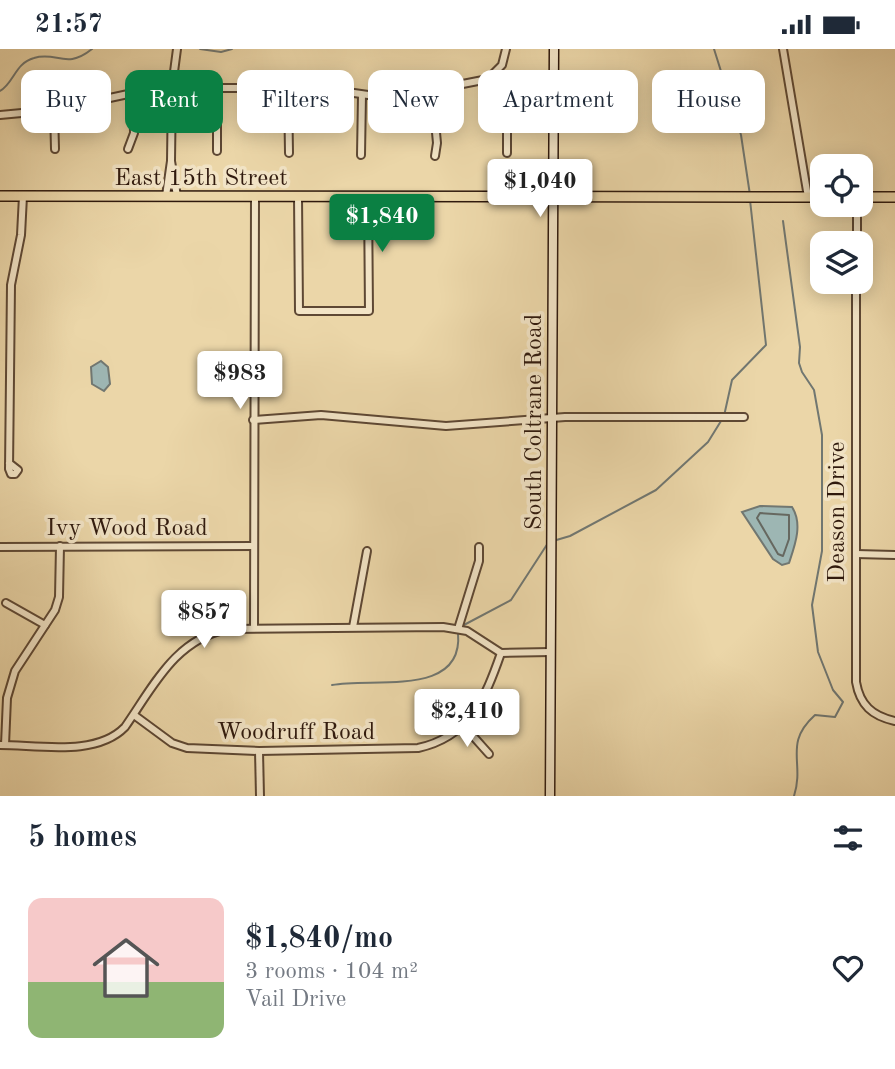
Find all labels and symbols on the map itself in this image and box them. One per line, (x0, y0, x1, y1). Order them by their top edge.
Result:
pin: $1,040 (483, 159, 597, 219)
street label: East 15th Street (114, 167, 288, 191)
pin: $1,840 (325, 195, 439, 254)
street label: South Coltrane Road (523, 314, 547, 530)
pin: $983 (199, 351, 281, 411)
street label: Deason Drive (826, 441, 850, 583)
street label: Ivy Wood Road (46, 517, 208, 541)
pin: $857 (163, 591, 245, 650)
pin: $2,410 (410, 689, 524, 749)
street label: Woodruff Road (217, 721, 375, 745)

